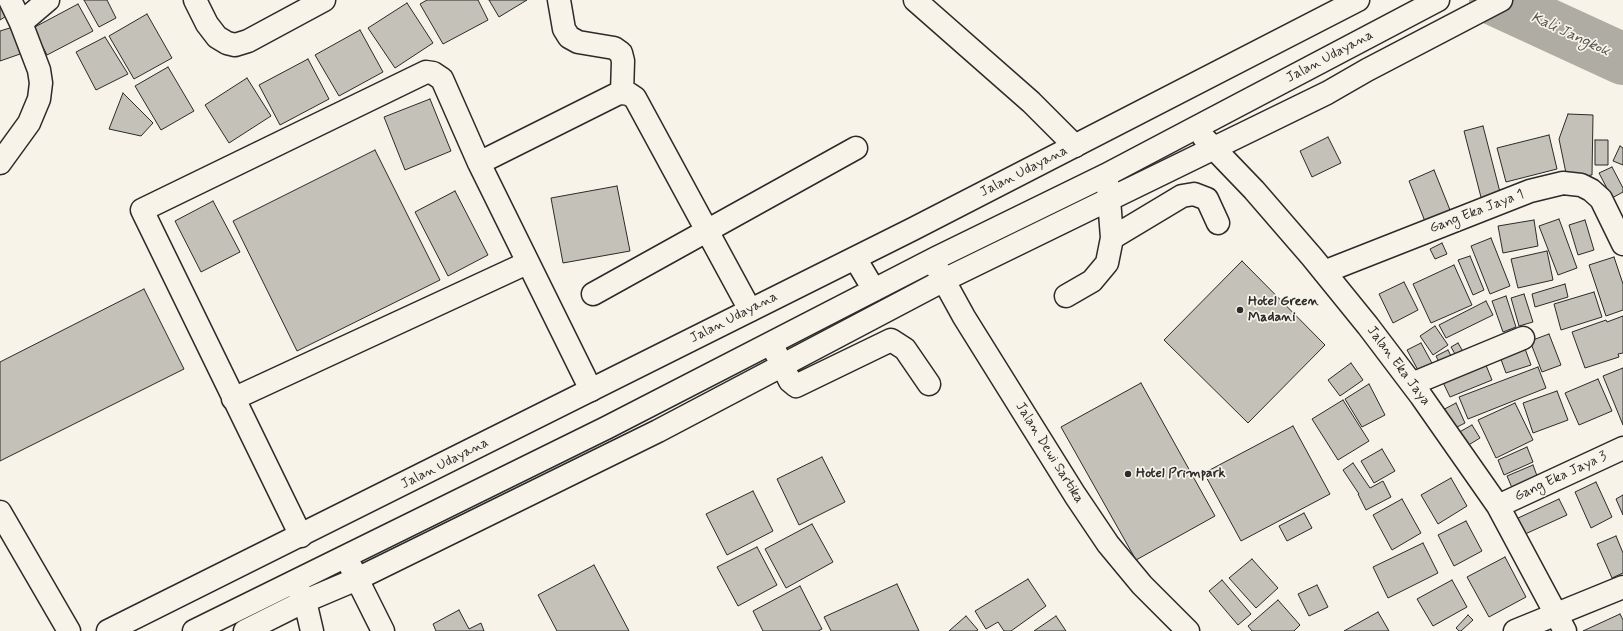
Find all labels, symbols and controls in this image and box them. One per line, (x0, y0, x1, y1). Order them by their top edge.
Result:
water label: Kali Jangkok (1528, 9, 1612, 61)
street label: Jalan Udayana (1284, 27, 1376, 87)
street label: Jalan Udayana (977, 143, 1071, 201)
street label: Gang Eka Jaya 1 (1428, 186, 1526, 238)
street label: Jalan Udayana (687, 289, 781, 347)
place label: Hotel Green Madani (1248, 294, 1319, 326)
marker: Hotel Green Madani (1235, 305, 1245, 315)
street label: Jalan Eka Jaya (1363, 323, 1433, 409)
street label: Jalan Dewi Sartika (1011, 399, 1087, 507)
street label: Jalan Udayana (398, 435, 492, 493)
street label: Gang Eka Jaya 3 (1512, 448, 1610, 506)
place label: Hotel Primpark (1136, 466, 1225, 482)
marker: Hotel Primpark (1123, 469, 1133, 479)

